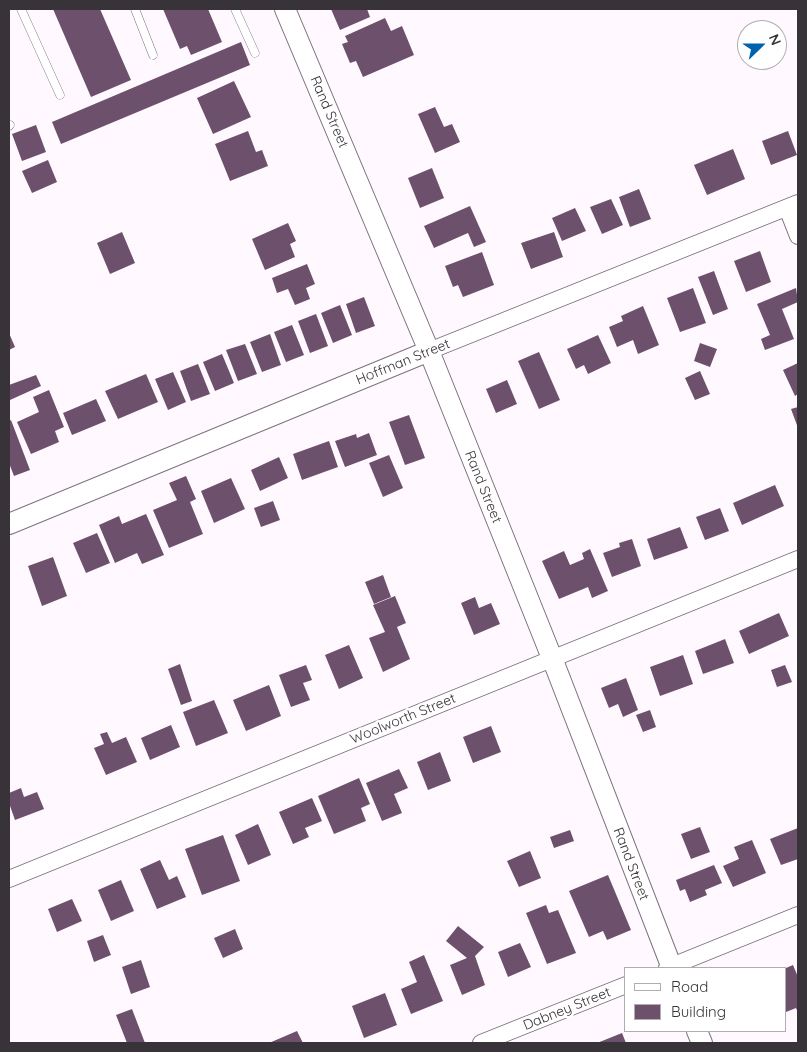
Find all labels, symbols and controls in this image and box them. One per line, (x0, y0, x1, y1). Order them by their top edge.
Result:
north arrow (737, 20, 787, 70)
text: N (765, 32, 785, 48)
street label: Rand Street (306, 73, 352, 151)
street label: Hoffman Street (353, 335, 453, 389)
street label: Rand Street (461, 448, 505, 526)
street label: Woolworth Street (348, 690, 458, 748)
street label: Rand Street (609, 825, 653, 903)
legend (624, 967, 787, 1032)
text: Road (671, 977, 708, 996)
street label: Dabney Street (521, 984, 613, 1034)
text: Building (671, 1002, 726, 1021)

